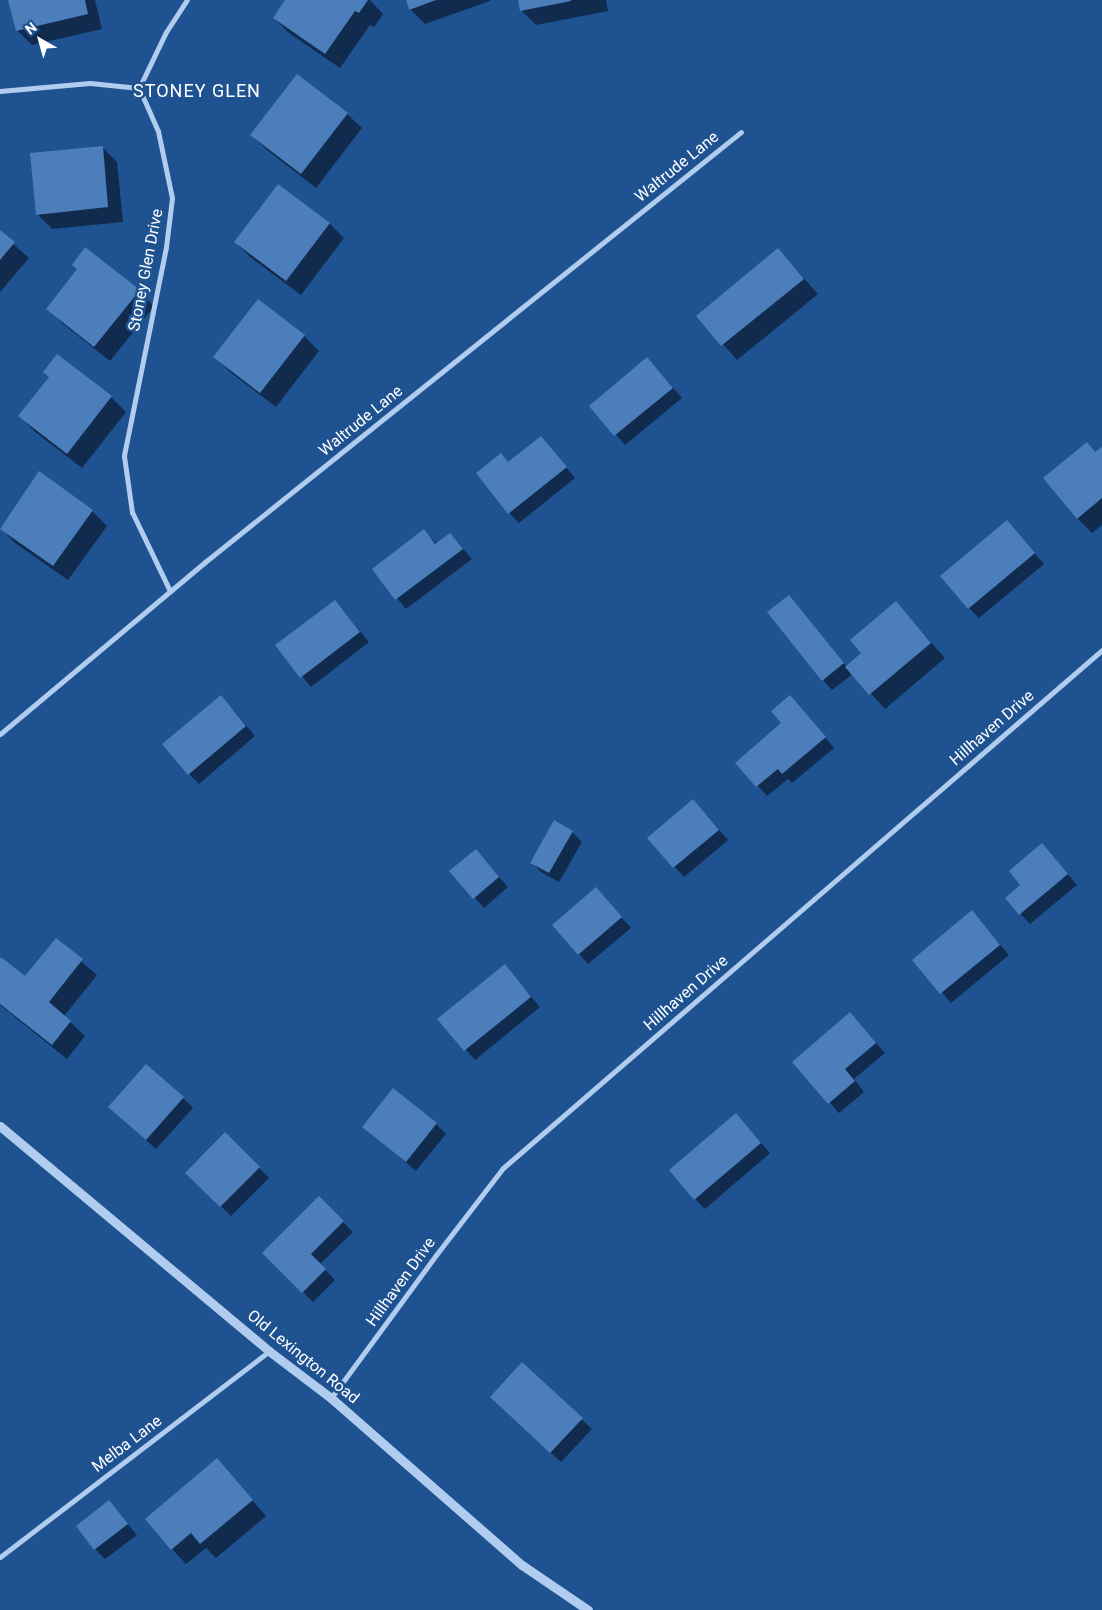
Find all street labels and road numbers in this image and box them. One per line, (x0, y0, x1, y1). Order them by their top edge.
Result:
street label: Waltrude Lane (631, 127, 723, 207)
street label: Stoney Glen Drive (125, 207, 167, 333)
street label: Waltrude Lane (315, 381, 407, 461)
street label: Hillhaven Drive (946, 686, 1038, 770)
street label: Hillhaven Drive (640, 951, 732, 1035)
street label: Hillhaven Drive (362, 1234, 440, 1330)
street label: Old Lexington Road (243, 1306, 363, 1408)
street label: Melba Lane (88, 1411, 166, 1477)

